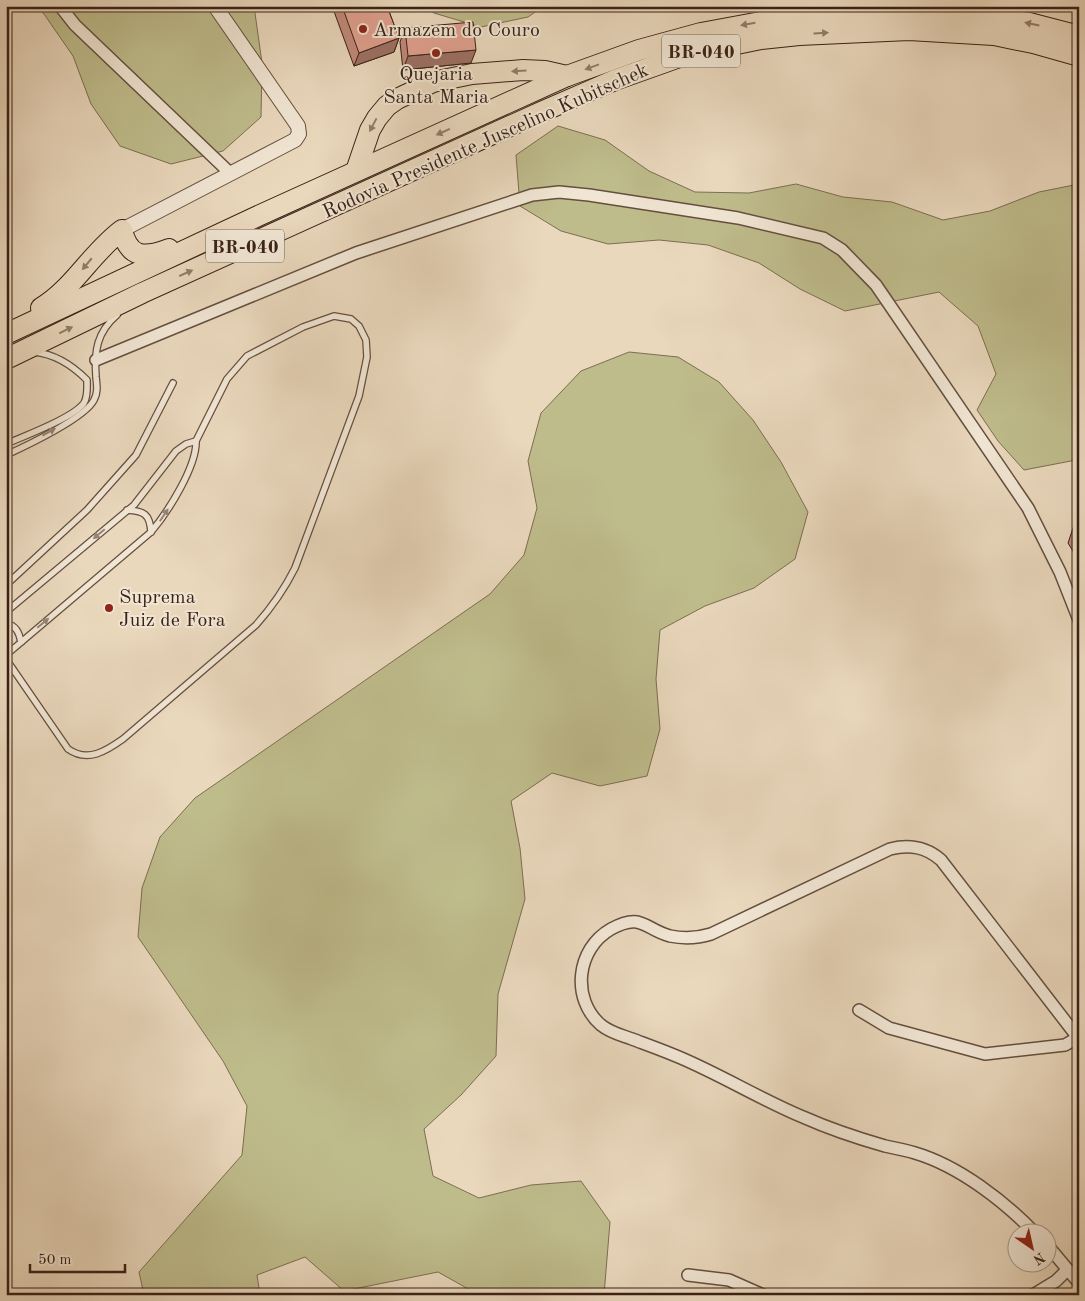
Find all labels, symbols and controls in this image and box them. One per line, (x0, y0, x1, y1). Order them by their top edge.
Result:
one-way arrow (1024, 20, 1039, 28)
place label: Armazem do Couro (373, 21, 540, 41)
one-way arrow (740, 21, 756, 29)
marker: Armazem do Couro (357, 23, 369, 35)
one-way arrow (813, 29, 829, 37)
road number: BR-040 (662, 34, 740, 68)
marker: Quejaria Santa Maria (430, 47, 442, 59)
street label: Rodovia Presidente Juscelino Kubitschek (320, 61, 652, 223)
one-way arrow (584, 64, 599, 71)
place label: Quejaria Santa Maria (383, 65, 489, 108)
one-way arrow (511, 67, 527, 75)
one-way arrow (369, 118, 378, 131)
one-way arrow (436, 129, 450, 137)
road number: BR-040 (206, 230, 284, 262)
one-way arrow (82, 257, 93, 270)
one-way arrow (179, 268, 193, 276)
one-way arrow (59, 326, 73, 334)
one-way arrow (43, 428, 56, 437)
one-way arrow (159, 508, 169, 522)
one-way arrow (93, 528, 105, 540)
place label: Suprema Juiz de Fora (119, 588, 226, 631)
marker: Suprema Juiz de Fora (103, 602, 115, 614)
one-way arrow (37, 618, 49, 629)
north arrow (1008, 1224, 1058, 1274)
scale bar (30, 1241, 125, 1273)
text: N (1030, 1249, 1047, 1267)
text: 50 m (38, 1253, 72, 1268)

